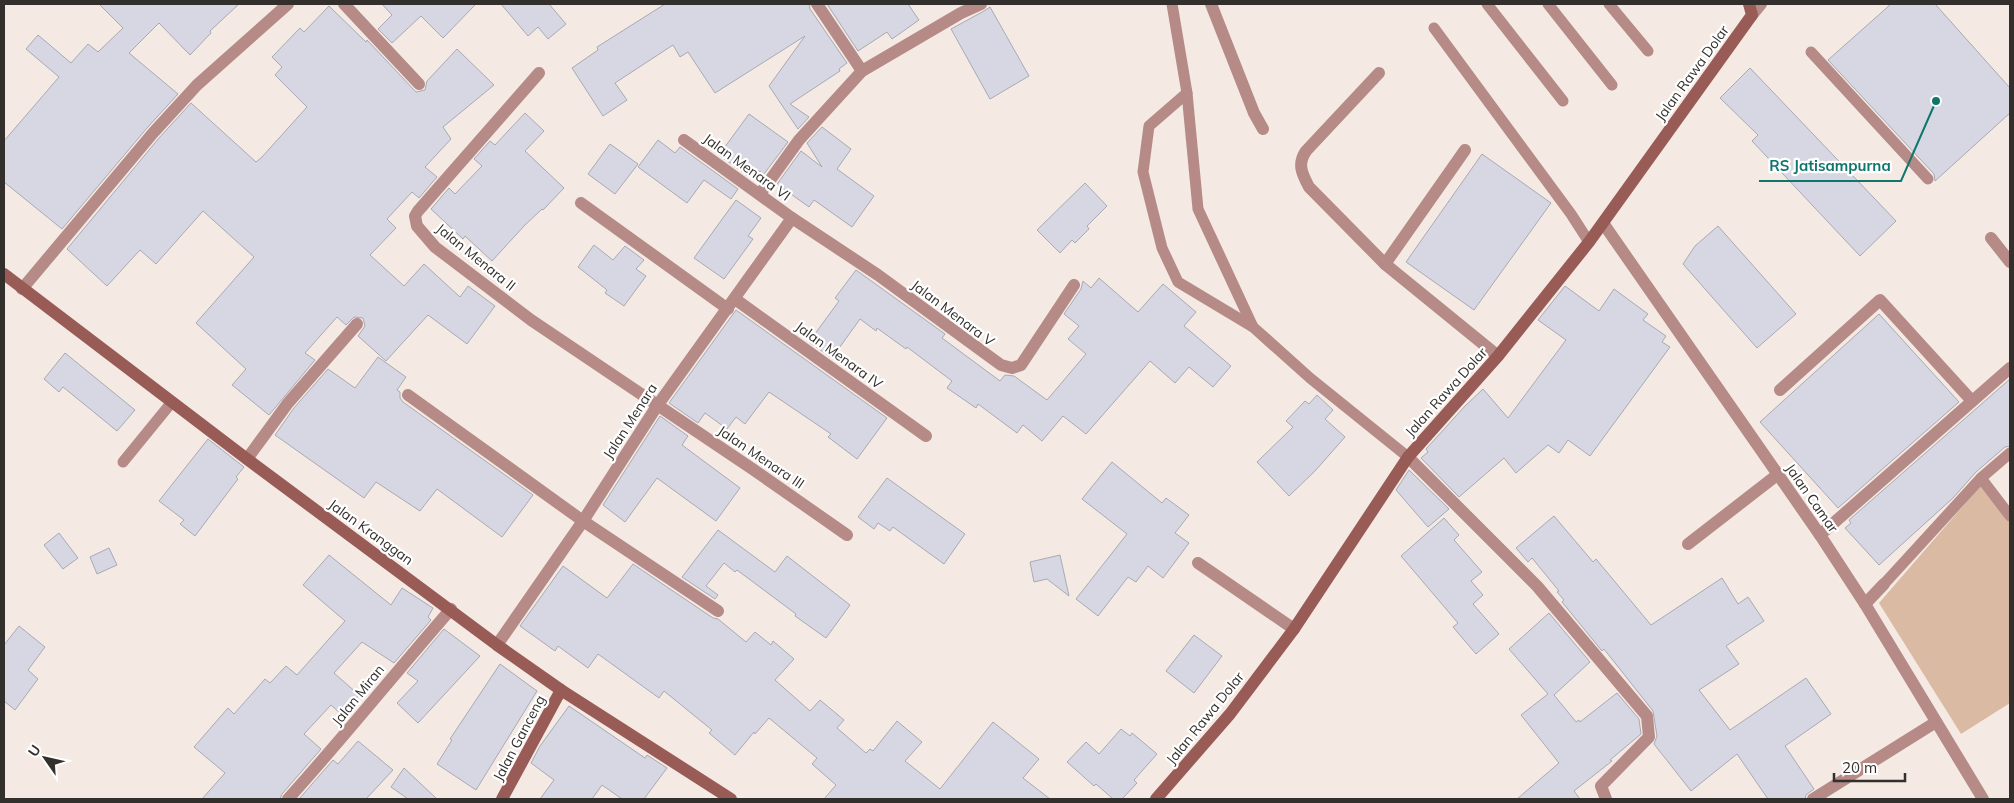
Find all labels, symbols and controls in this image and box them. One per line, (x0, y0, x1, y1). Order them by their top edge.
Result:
street label: Jalan Rawa Dolar (1651, 21, 1733, 124)
street label: Jalan Menara VI (700, 129, 794, 205)
callout: RS Jatisampurna (1759, 151, 1901, 181)
text: RS Jatisampurna (1769, 156, 1891, 175)
street label: Jalan Menara II (433, 219, 519, 295)
street label: Jalan Menara V (908, 276, 998, 350)
street label: Jalan Menara IV (792, 317, 886, 393)
street label: Jalan Rawa Dolar (1401, 343, 1491, 440)
street label: Jalan Menara (599, 380, 661, 462)
street label: Jalan Menara III (714, 421, 808, 493)
street label: Jalan Camar (1782, 460, 1843, 537)
street label: Jalan Kranggan (325, 495, 417, 569)
street label: Jalan Miran (328, 661, 388, 729)
street label: Jalan Rawa Dolar (1162, 667, 1248, 768)
street label: Jalan Ganceng (489, 692, 549, 784)
north arrow (20, 733, 70, 783)
text: U (24, 741, 45, 760)
scale bar (1834, 750, 1905, 782)
text: 20 m (1842, 758, 1877, 777)

